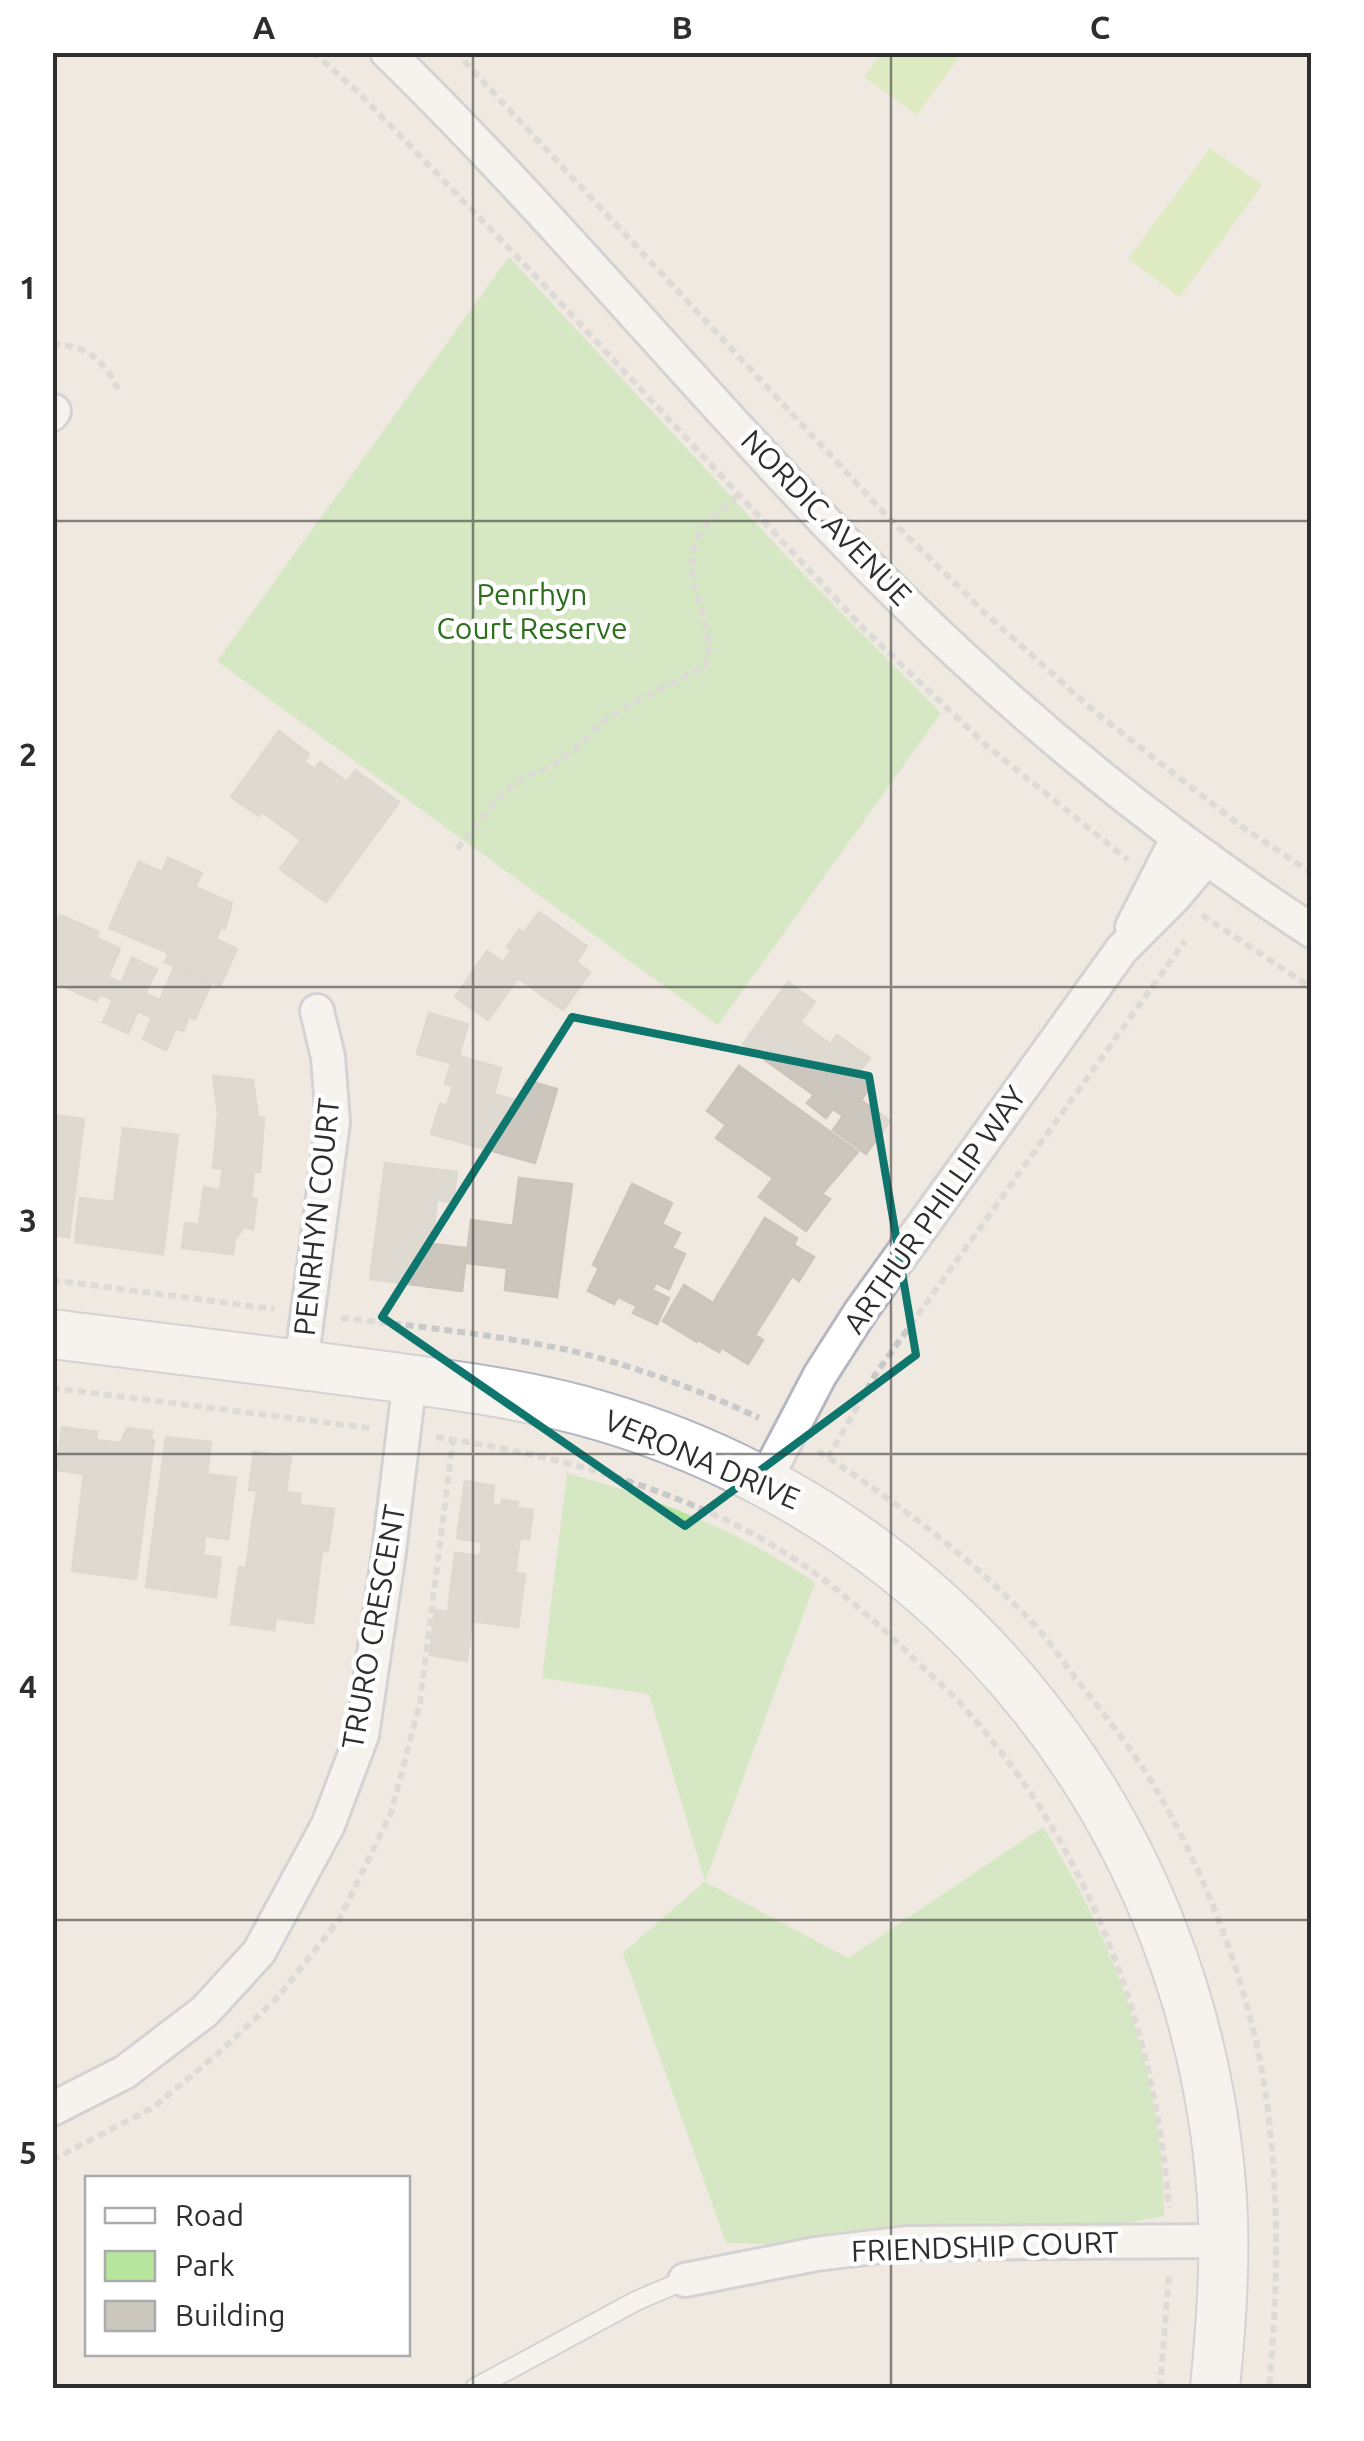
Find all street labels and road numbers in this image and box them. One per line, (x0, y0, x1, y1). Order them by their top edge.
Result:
street label: NORDIC AVENUE (735, 423, 919, 612)
street label: ARTHUR PHILLIP WAY (836, 1079, 1033, 1339)
street label: PENRHYN COURT (287, 1096, 345, 1337)
street label: VERONA DRIVE (600, 1403, 805, 1516)
street label: TRURO CRESCENT (335, 1502, 411, 1752)
street label: FRIENDSHIP COURT (850, 2224, 1120, 2268)

